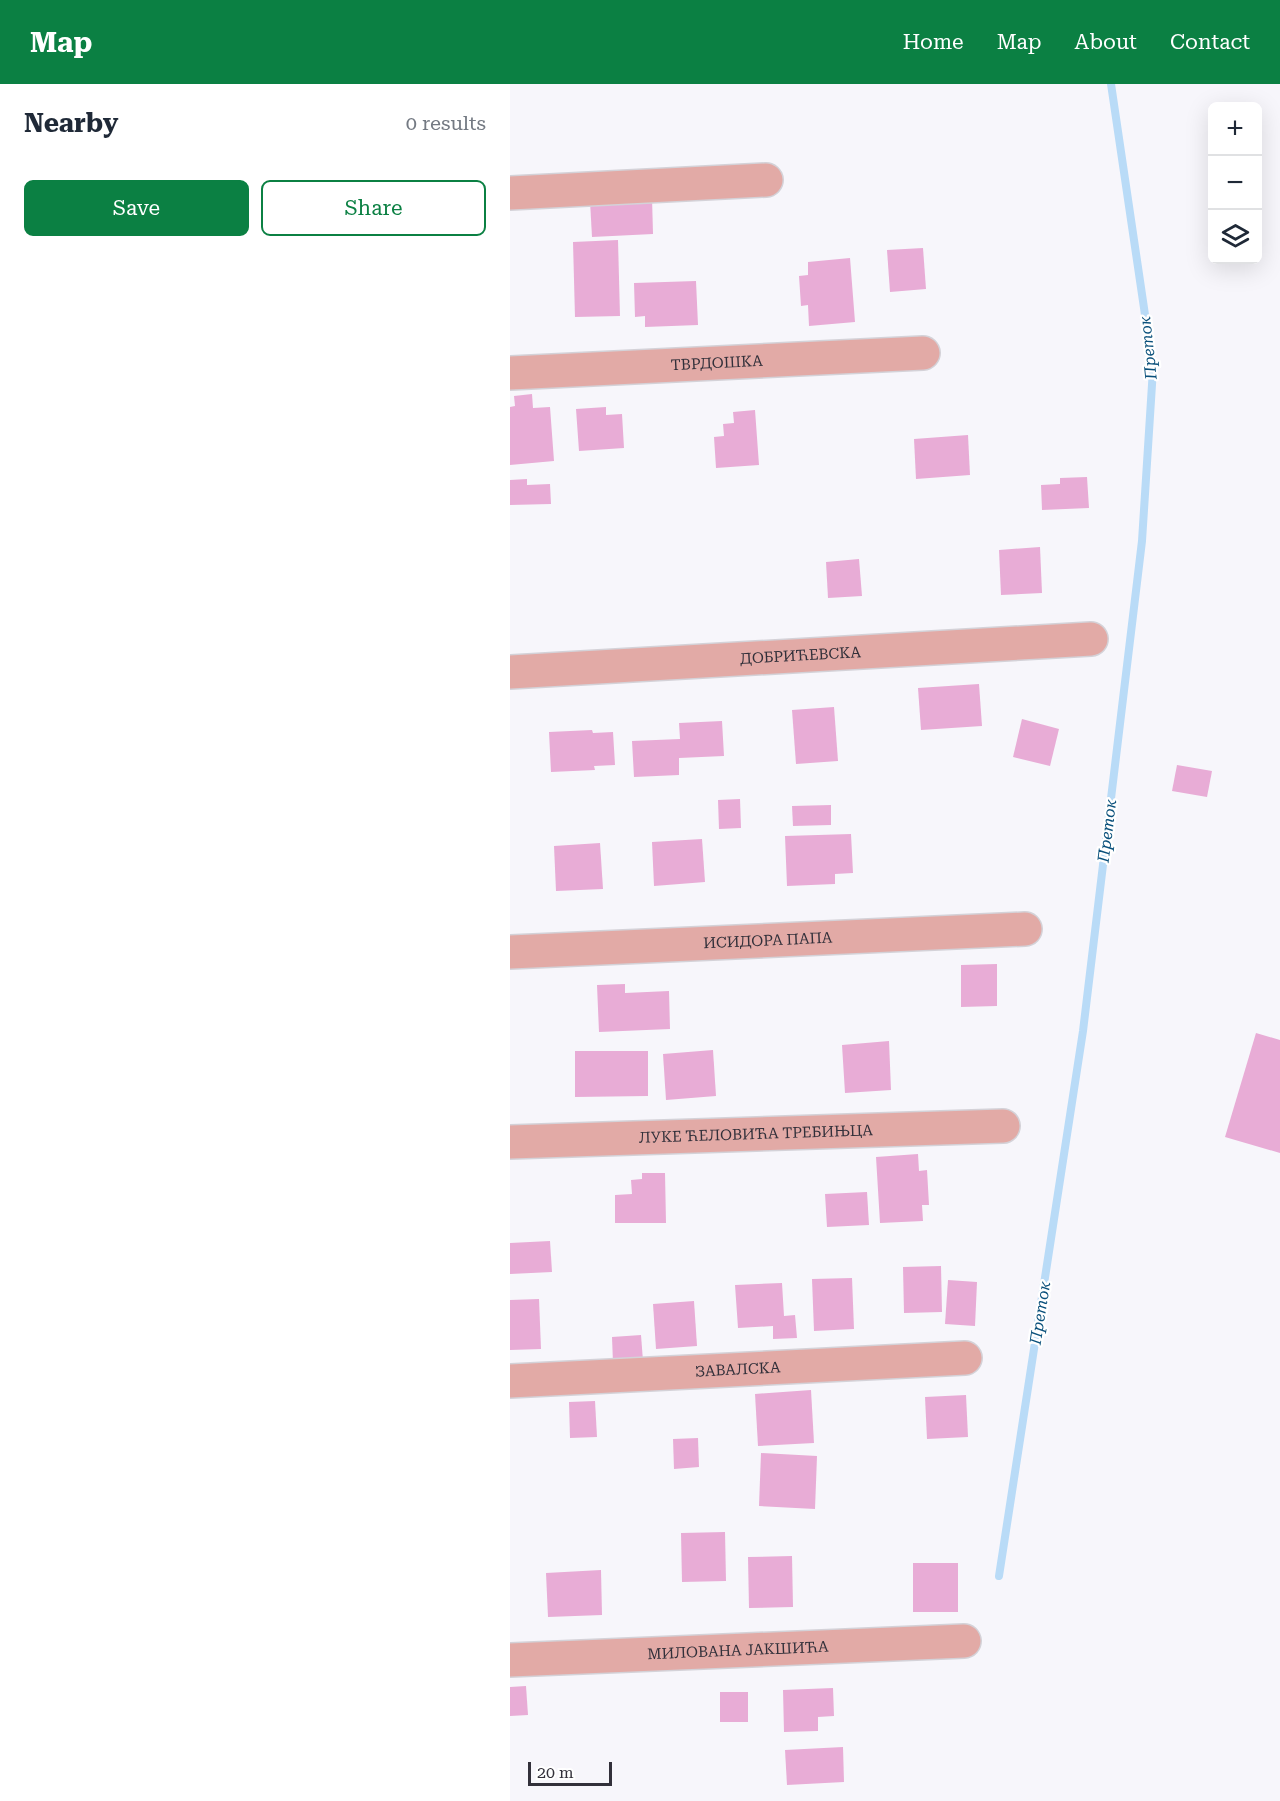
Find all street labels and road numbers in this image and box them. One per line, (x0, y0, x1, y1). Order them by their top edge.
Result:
street label: ТВРДОШКА (670, 352, 764, 374)
street label: ДОБРИЋЕВСКА (740, 643, 862, 668)
street label: ИСИДОРА ПАПА (703, 929, 833, 952)
street label: ЛУКЕ ЋЕЛОВИЋА ТРЕБИЊЦА (639, 1121, 874, 1147)
street label: ЗАВАЛСКА (695, 1358, 781, 1381)
street label: МИЛОВАНА ЈАКШИЋА (647, 1638, 829, 1663)

